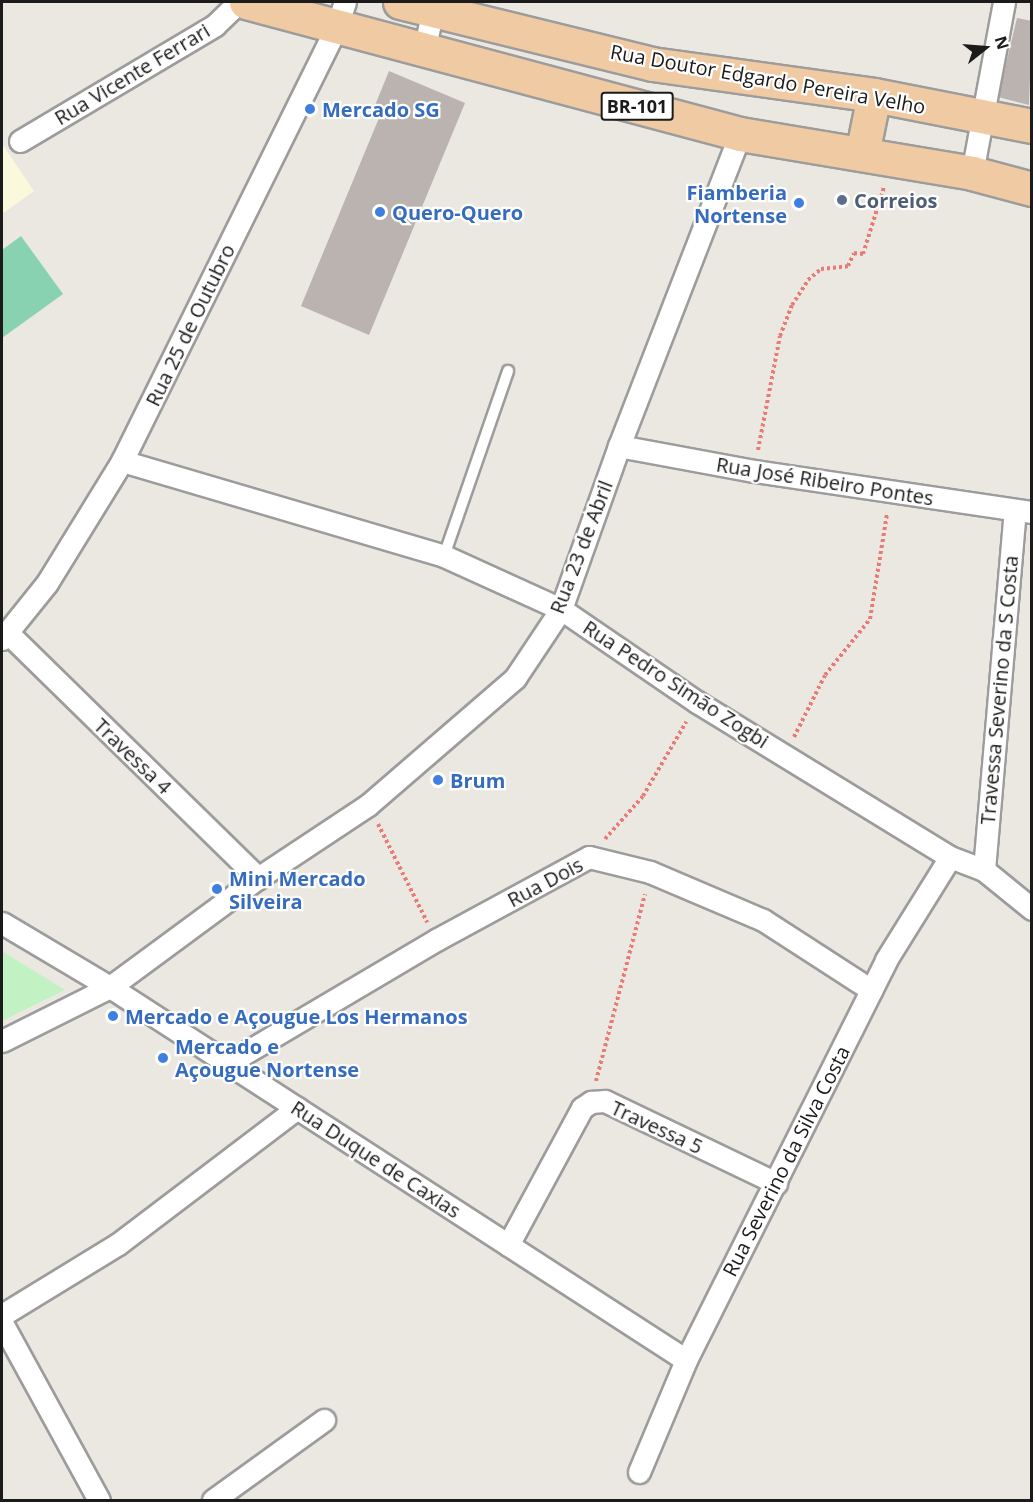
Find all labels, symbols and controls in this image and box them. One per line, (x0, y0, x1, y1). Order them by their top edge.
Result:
street label: Rua Vicente Ferrari (50, 18, 214, 130)
north arrow (955, 18, 1015, 78)
text: N (990, 33, 1015, 52)
street label: Rua Doutor Edgardo Pereira Velho (608, 39, 928, 119)
road number: BR-101 (600, 91, 674, 121)
place label: Mercado SG (322, 97, 440, 121)
marker: Mercado SG (303, 102, 317, 116)
place label: Fiamberia Nortense (686, 180, 787, 227)
place label: Correios (854, 188, 938, 212)
marker: Correios (835, 193, 849, 207)
marker: Fiamberia Nortense (792, 196, 806, 210)
place label: Quero-Quero (392, 200, 523, 224)
marker: Quero-Quero (373, 205, 387, 219)
street label: Rua 25 de Outubro (140, 240, 240, 410)
street label: Rua José Ribeiro Pontes (715, 452, 935, 510)
street label: Rua 23 de Abril (545, 477, 617, 617)
street label: Travessa Severino da S Costa (975, 554, 1023, 826)
street label: Rua Pedro Simão Zogbi (579, 615, 773, 753)
street label: Travessa 4 (89, 713, 177, 799)
place label: Brum (450, 768, 505, 792)
marker: Brum (431, 773, 445, 787)
street label: Rua Dois (503, 852, 587, 912)
place label: Mini Mercado Silveira (229, 866, 366, 913)
marker: Mini Mercado Silveira (210, 882, 224, 896)
place label: Mercado e Açougue Los Hermanos (125, 1004, 468, 1028)
marker: Mercado e Açougue Los Hermanos (106, 1009, 120, 1023)
place label: Mercado e Açougue Nortense (175, 1034, 359, 1081)
street label: Rua Severino da Silva Costa (717, 1042, 855, 1280)
marker: Mercado e Açougue Nortense (156, 1051, 170, 1065)
street label: Rua Duque de Caxias (287, 1095, 465, 1223)
street label: Travessa 5 (607, 1095, 707, 1159)

